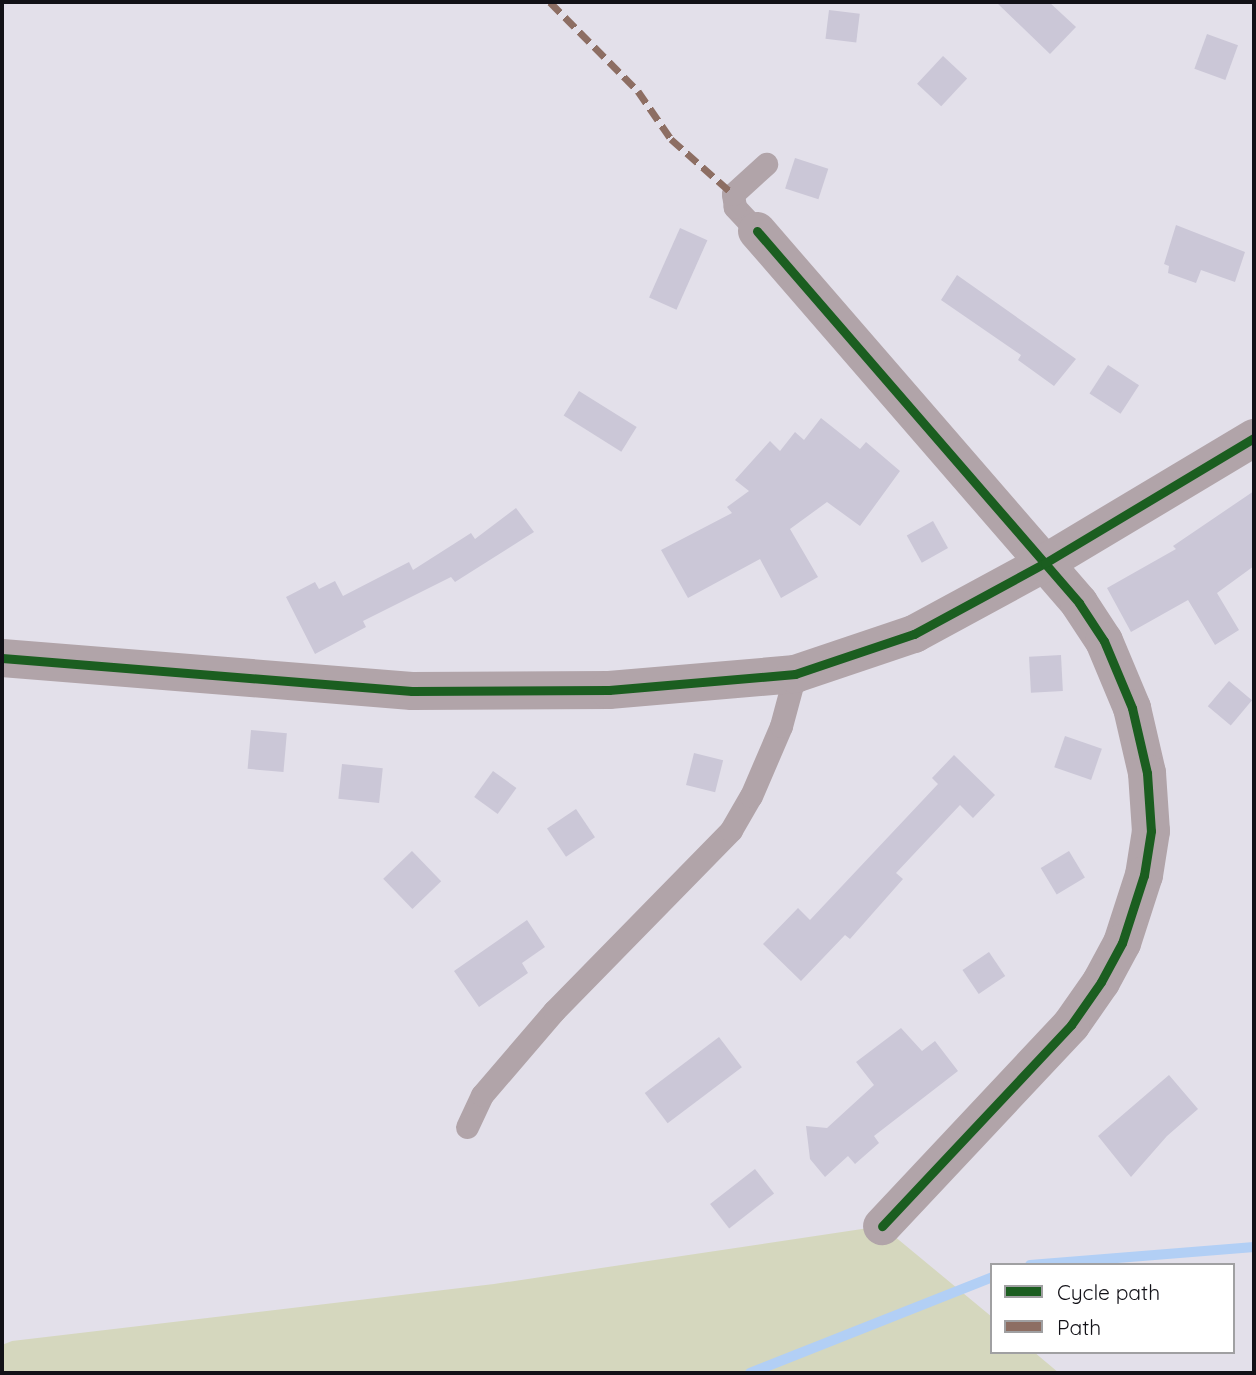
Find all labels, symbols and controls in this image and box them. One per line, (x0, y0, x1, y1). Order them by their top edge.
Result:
legend (990, 1263, 1235, 1354)
text: Cycle path (1057, 1279, 1160, 1305)
text: Path (1057, 1314, 1101, 1340)

